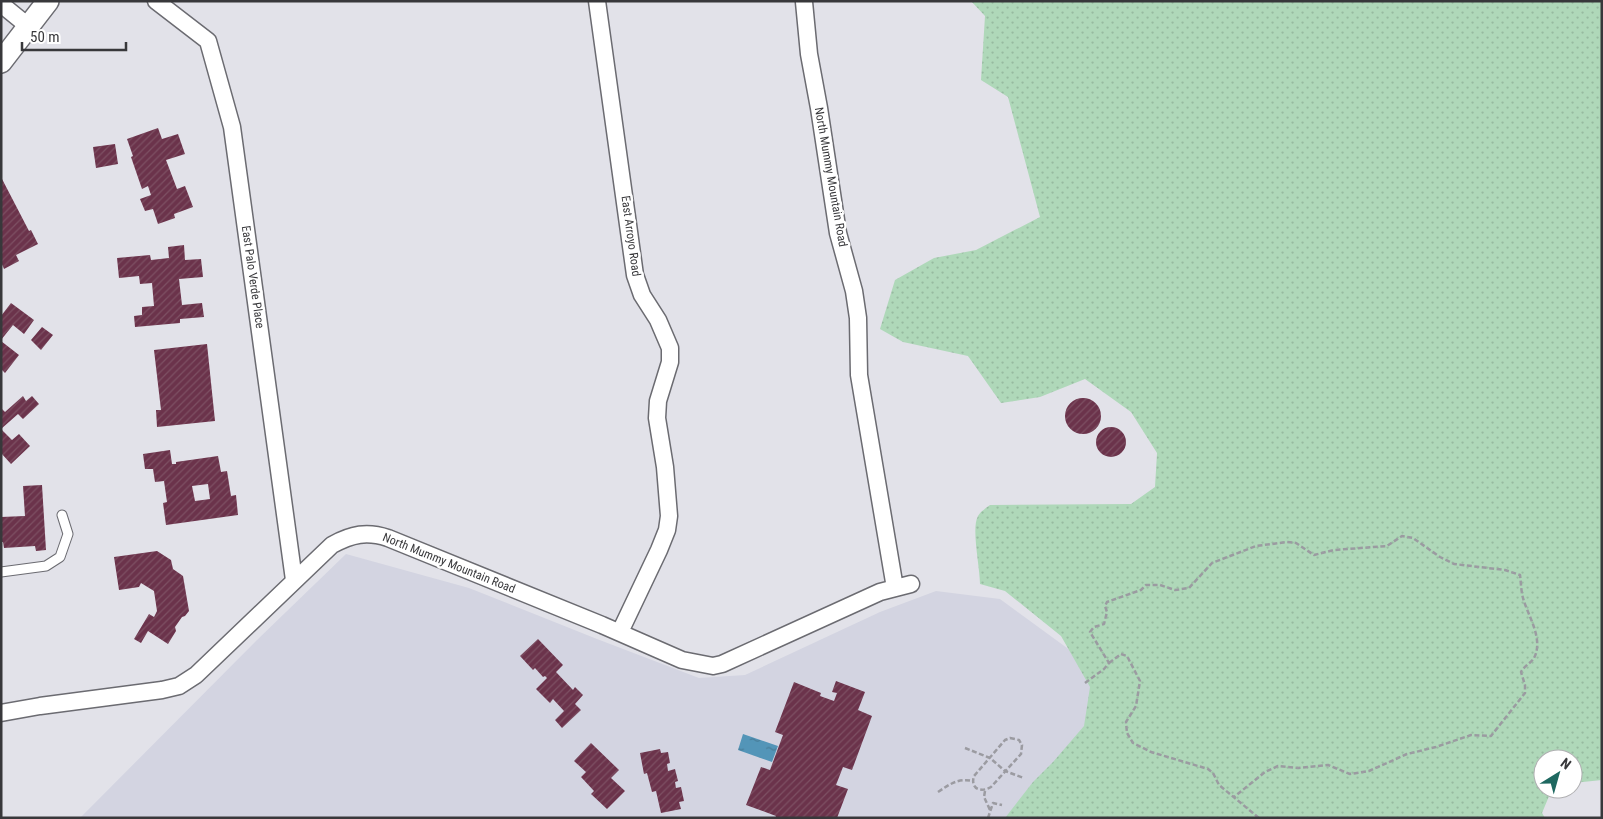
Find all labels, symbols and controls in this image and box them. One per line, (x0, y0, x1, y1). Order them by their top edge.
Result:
scale bar (22, 20, 126, 52)
text: 50 m (30, 28, 60, 46)
street label: North Mummy Mountain Road (812, 106, 850, 248)
street label: East Arroyo Road (618, 195, 644, 277)
street label: East Palo Verde Place (239, 225, 267, 330)
street label: North Mummy Mountain Road (381, 530, 517, 596)
north arrow (1533, 749, 1583, 799)
text: N (1558, 755, 1574, 773)

